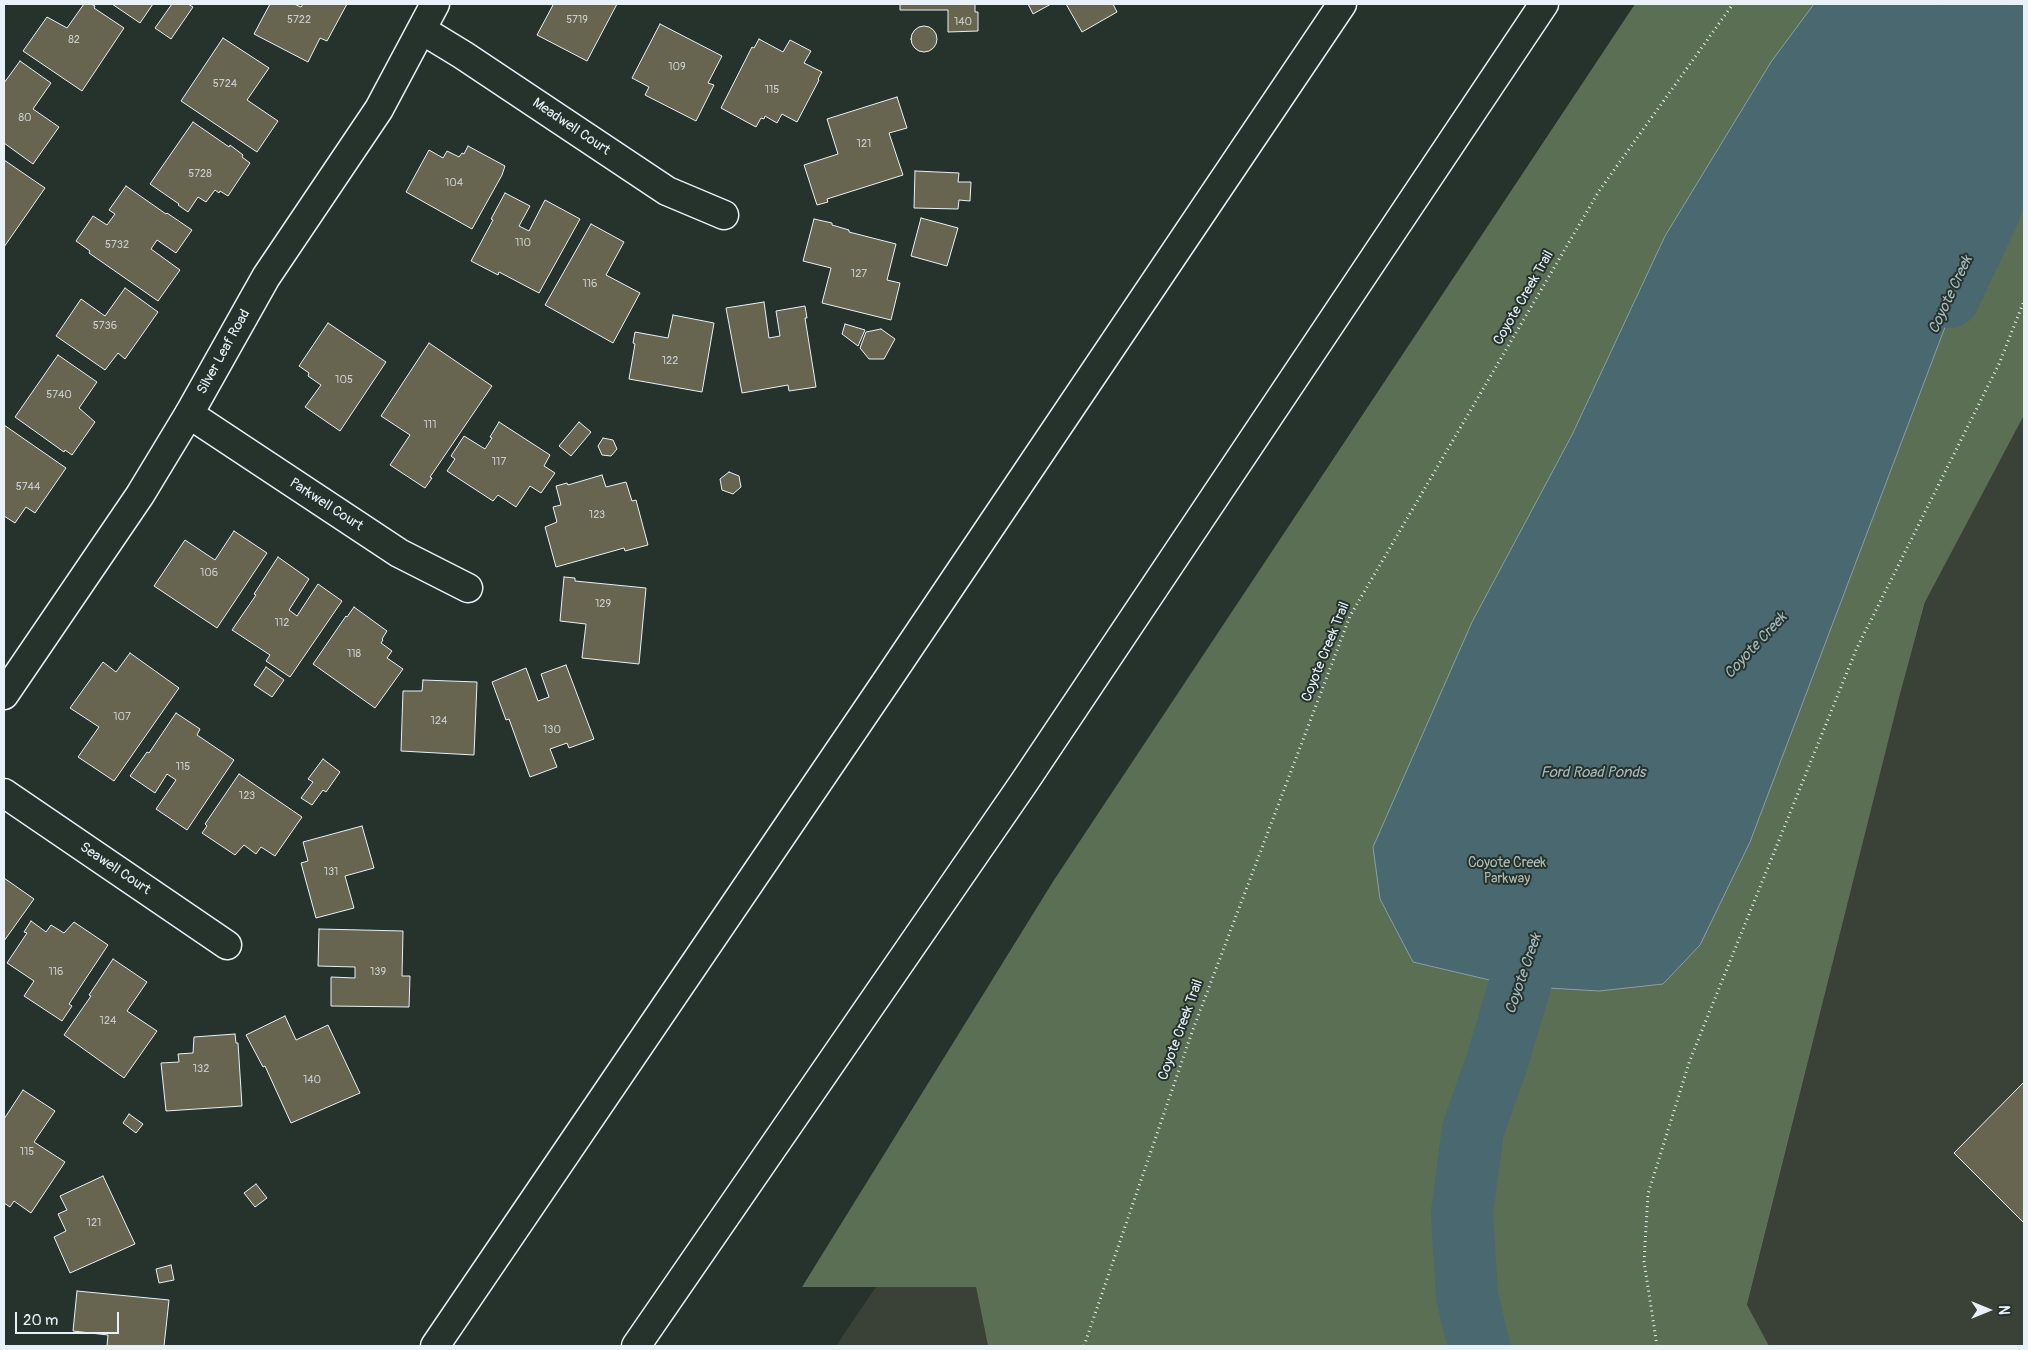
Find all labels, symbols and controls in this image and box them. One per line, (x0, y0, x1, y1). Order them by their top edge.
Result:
house number: 5722 (287, 13, 311, 27)
house number: 5719 (566, 13, 588, 27)
house number: 140 (954, 15, 972, 29)
house number: 82 (68, 33, 80, 47)
house number: 109 (668, 60, 686, 74)
house number: 5724 (213, 77, 237, 91)
house number: 115 (765, 83, 779, 97)
street label: Meadwell Court (529, 95, 613, 159)
house number: 80 (18, 111, 32, 125)
house number: 121 (857, 137, 871, 151)
house number: 5728 (188, 167, 212, 181)
house number: 104 (445, 176, 463, 190)
house number: 110 (515, 236, 531, 250)
house number: 5732 (105, 238, 129, 252)
street label: Coyote Creek Trail (1490, 248, 1558, 348)
water label: Coyote Creek (1925, 253, 1977, 337)
house number: 127 (851, 267, 867, 281)
house number: 116 (582, 277, 598, 291)
street label: Silver Leaf Road (194, 307, 254, 397)
house number: 5736 (93, 319, 117, 333)
house number: 122 (662, 354, 678, 368)
house number: 105 (335, 373, 353, 387)
house number: 5740 (46, 388, 72, 402)
house number: 111 (424, 418, 436, 432)
house number: 117 (492, 455, 506, 469)
street label: Parkwell Court (286, 475, 366, 535)
house number: 5744 (16, 480, 40, 494)
house number: 123 (589, 508, 605, 522)
house number: 106 (200, 566, 218, 580)
house number: 129 (595, 597, 611, 611)
street label: Coyote Creek Trail (1298, 600, 1354, 704)
water label: Coyote Creek (1721, 609, 1791, 683)
house number: 112 (275, 616, 289, 630)
house number: 118 (347, 647, 361, 661)
house number: 107 (113, 710, 131, 724)
house number: 124 (431, 714, 447, 728)
house number: 130 (543, 723, 561, 737)
house number: 115 (176, 760, 190, 774)
water label: Ford Road Ponds (1540, 764, 1646, 782)
house number: 123 (239, 789, 255, 803)
street label: Seawell Court (77, 839, 153, 899)
park label: Coyote Creek Parkway (1468, 855, 1546, 888)
house number: 131 (324, 865, 338, 879)
water label: Coyote Creek (1502, 931, 1546, 1017)
house number: 116 (48, 965, 64, 979)
house number: 139 (370, 965, 386, 979)
street label: Coyote Creek Trail (1155, 977, 1207, 1083)
house number: 124 (100, 1014, 116, 1028)
house number: 132 (193, 1062, 209, 1076)
house number: 140 (303, 1073, 321, 1087)
house number: 115 (20, 1145, 34, 1159)
house number: 121 (87, 1216, 101, 1230)
north arrow (1963, 1285, 2013, 1335)
scale bar (18, 1302, 121, 1334)
text: N (1995, 1305, 2012, 1315)
text: 20 m (23, 1311, 58, 1330)

